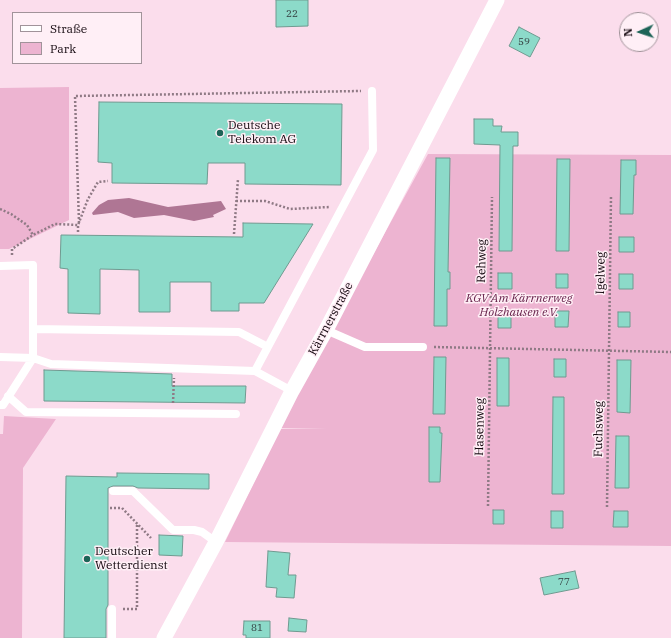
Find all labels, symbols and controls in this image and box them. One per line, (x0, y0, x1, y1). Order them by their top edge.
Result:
house number: 22 (286, 8, 298, 20)
legend (12, 12, 142, 64)
north arrow (619, 12, 659, 52)
text: Straße (50, 21, 87, 36)
text: N (621, 28, 635, 37)
house number: 59 (518, 36, 530, 48)
text: Park (50, 41, 76, 56)
place label: Deutsche Telekom AG (228, 119, 296, 147)
marker: Deutsche Telekom AG (215, 128, 225, 138)
street label: Rehweg (474, 239, 490, 283)
street label: Igelweg (593, 251, 609, 295)
street label: Kärrnerstraße (306, 280, 356, 358)
park label: KGV Am Kärrnerweg Holzhausen e.V. (466, 292, 572, 320)
street label: Hasenweg (472, 398, 488, 456)
street label: Fuchsweg (591, 401, 607, 457)
place label: Deutscher Wetterdienst (95, 545, 168, 573)
marker: Deutscher Wetterdienst (82, 554, 92, 564)
house number: 77 (558, 576, 570, 588)
house number: 81 (251, 622, 263, 634)

